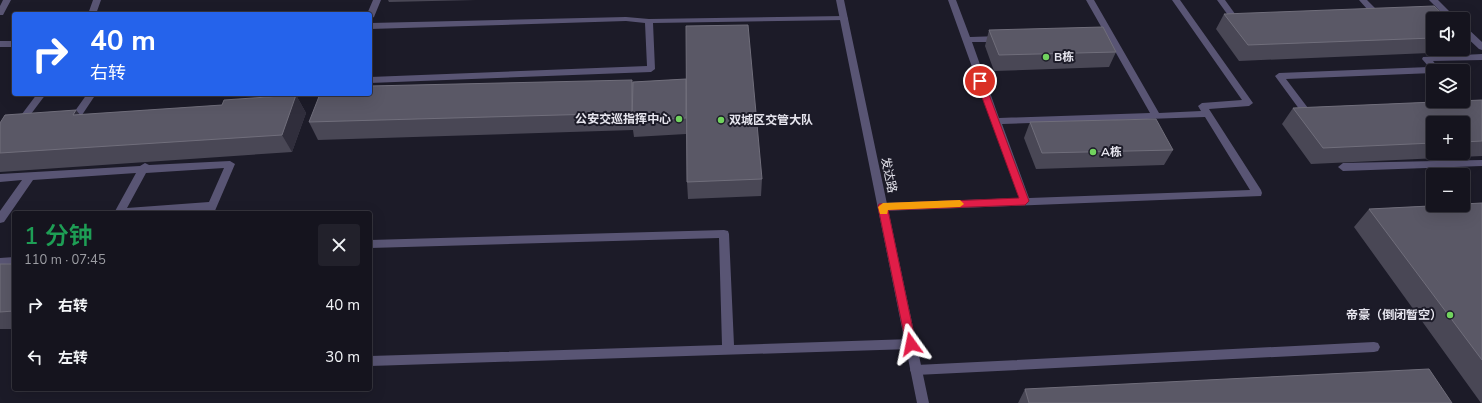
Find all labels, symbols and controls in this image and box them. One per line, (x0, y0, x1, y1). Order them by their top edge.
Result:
map controls (1426, 12, 1470, 212)
button: sound (1426, 12, 1470, 56)
text: 40 m (90, 22, 156, 60)
icon: right (24, 28, 76, 80)
place label: B栋 (1054, 49, 1074, 65)
marker: B栋 (1041, 52, 1051, 62)
text: 右转 (90, 61, 126, 85)
pin (963, 64, 997, 98)
button: layers (1426, 64, 1470, 108)
icon: arrive (969, 70, 991, 92)
place label: 公安交巡指挥中心 (575, 111, 671, 127)
place label: 双城区交管大队 (729, 112, 813, 128)
marker: 公安交巡指挥中心 (674, 114, 684, 124)
marker: 双城区交管大队 (716, 115, 726, 125)
button: + (1426, 116, 1470, 160)
place label: A栋 (1101, 144, 1122, 160)
marker: A栋 (1088, 147, 1098, 157)
street label: 发达路 (877, 156, 901, 194)
button: − (1426, 168, 1470, 212)
text: 1 分钟 (24, 220, 93, 252)
button: close (318, 224, 360, 266)
text: 110 m · 07:45 (24, 251, 106, 269)
icon: right (24, 294, 46, 316)
text: 40 m (325, 295, 360, 315)
text: 右转 (58, 296, 88, 316)
place label: 帝豪（倒闭暂空） (1346, 307, 1442, 323)
marker: 帝豪（倒闭暂空） (1445, 310, 1455, 320)
position arrow (890, 323, 932, 365)
icon: left (24, 346, 46, 368)
text: 30 m (325, 347, 360, 367)
text: 左转 (58, 348, 88, 368)

